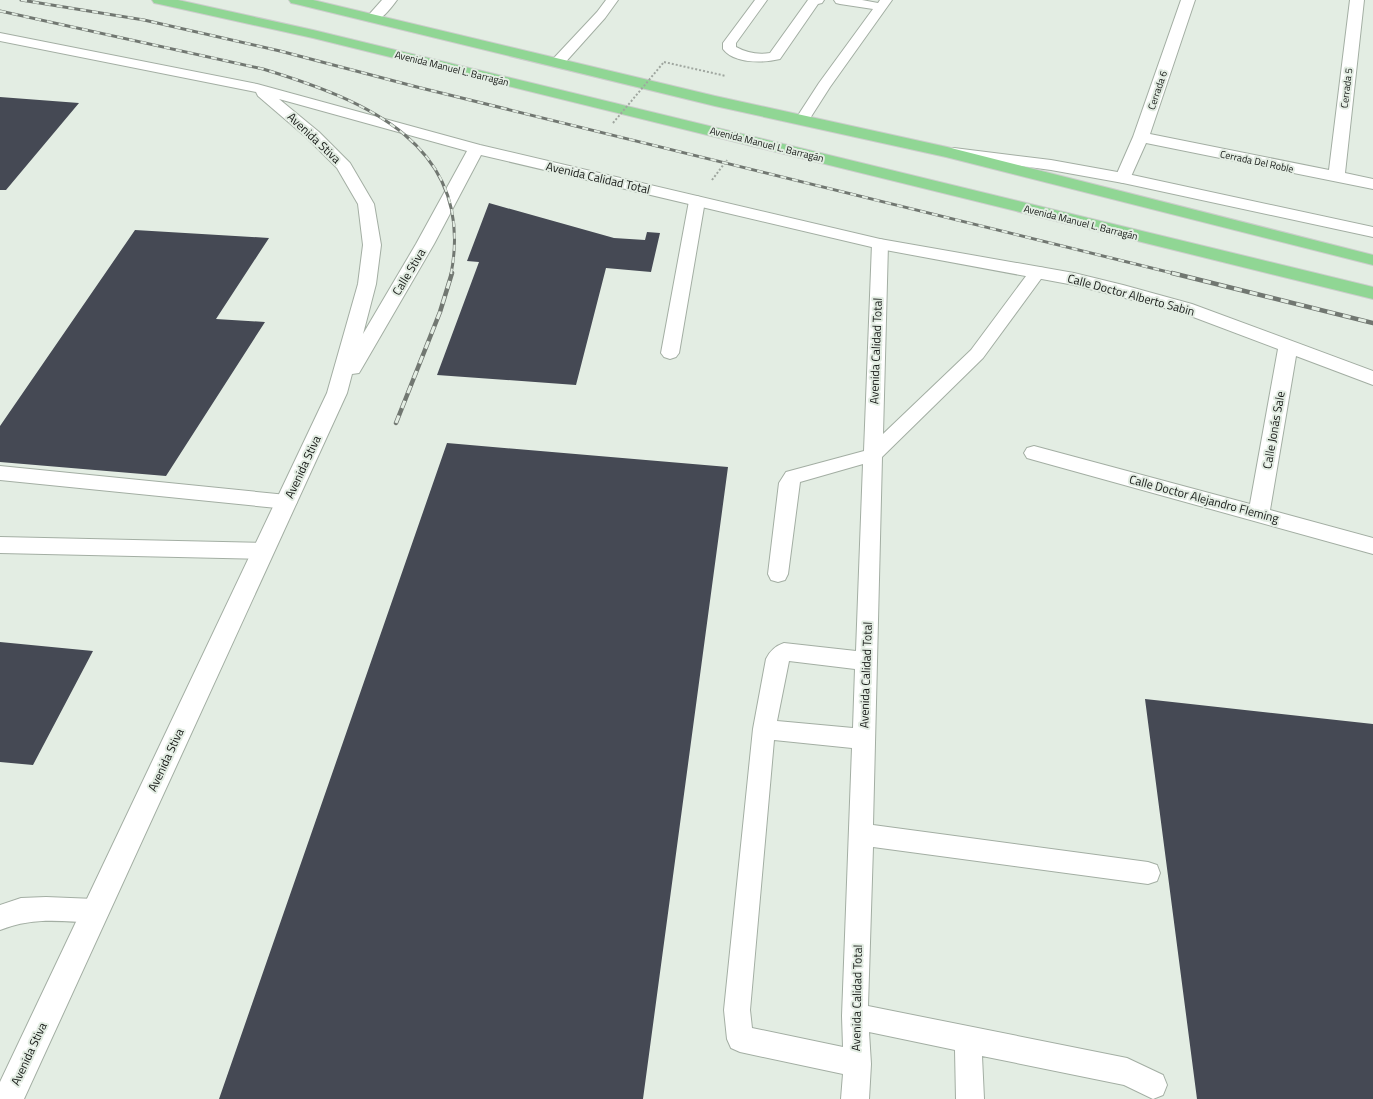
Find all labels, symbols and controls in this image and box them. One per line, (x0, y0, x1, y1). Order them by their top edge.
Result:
street label: Avenida Manuel L. Barragán (393, 47, 510, 90)
street label: Cerrada 5 (1337, 67, 1356, 109)
street label: Cerrada 6 (1144, 68, 1171, 112)
street label: Avenida Stiva (283, 108, 346, 168)
street label: Avenida Manuel L. Barragán (708, 123, 825, 166)
street label: Cerrada Del Roble (1219, 146, 1295, 177)
street label: Avenida Calidad Total (544, 156, 652, 199)
street label: Avenida Manuel L. Barragán (1022, 201, 1139, 244)
street label: Calle Stiva (387, 245, 430, 299)
street label: Calle Doctor Alberto Sabin (1065, 268, 1197, 321)
street label: Avenida Calidad Total (864, 297, 887, 405)
street label: Calle Jonás Sale (1257, 390, 1290, 470)
street label: Avenida Stiva (280, 432, 325, 501)
street label: Calle Doctor Alejandro Fleming (1127, 469, 1281, 528)
street label: Avenida Calidad Total (854, 621, 877, 729)
street label: Avenida Stiva (143, 725, 188, 794)
street label: Avenida Calidad Total (846, 945, 867, 1051)
street label: Avenida Stiva (6, 1019, 51, 1088)

